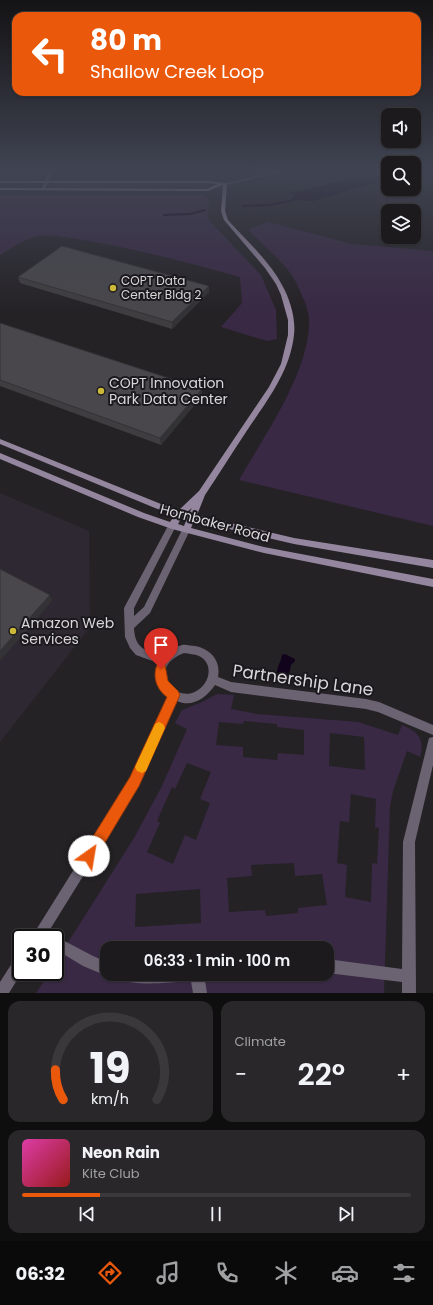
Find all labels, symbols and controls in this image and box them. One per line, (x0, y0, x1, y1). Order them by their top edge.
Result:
text: 80 m (90, 21, 162, 60)
icon: left (24, 28, 76, 80)
text: Shallow Creek Loop (90, 59, 264, 84)
map controls (381, 108, 421, 244)
button: sound (381, 108, 421, 148)
button: search (381, 156, 421, 196)
button: layers (381, 204, 421, 244)
place label: COPT Data Center Bldg 2 (121, 272, 202, 303)
marker: COPT Data Center Bldg 2 (108, 283, 118, 293)
place label: COPT Innovation Park Data Center (109, 373, 228, 409)
marker: COPT Innovation Park Data Center (96, 386, 106, 396)
street label: Hornbaker Road (158, 499, 272, 547)
place label: Amazon Web Services (21, 613, 114, 649)
marker: Amazon Web Services (8, 626, 18, 636)
pin (144, 628, 178, 669)
icon: arrive (150, 634, 172, 656)
street label: Partnership Lane (231, 658, 375, 702)
position arrow (68, 835, 110, 877)
speed limit sign: 30 (12, 929, 64, 981)
text: 06:33 · 1 min · 100 m (144, 950, 290, 971)
text: Climate (235, 1032, 286, 1051)
text: 19 (90, 1038, 131, 1097)
text: 22° (297, 1053, 345, 1096)
text: − (235, 1059, 247, 1090)
text: + (396, 1059, 411, 1090)
text: km/h (91, 1088, 129, 1108)
text: Neon Rain (82, 1142, 160, 1163)
text: Kite Club (82, 1164, 140, 1183)
icon: previous (76, 1203, 98, 1225)
icon: pause (205, 1203, 227, 1225)
icon: next (335, 1203, 357, 1225)
icon: directions (96, 1259, 124, 1287)
icon: music (154, 1259, 182, 1287)
icon: phone (213, 1259, 241, 1287)
icon: climate (272, 1259, 300, 1287)
icon: car (331, 1259, 359, 1287)
icon: filters (390, 1259, 418, 1287)
text: 06:32 (15, 1261, 65, 1286)

